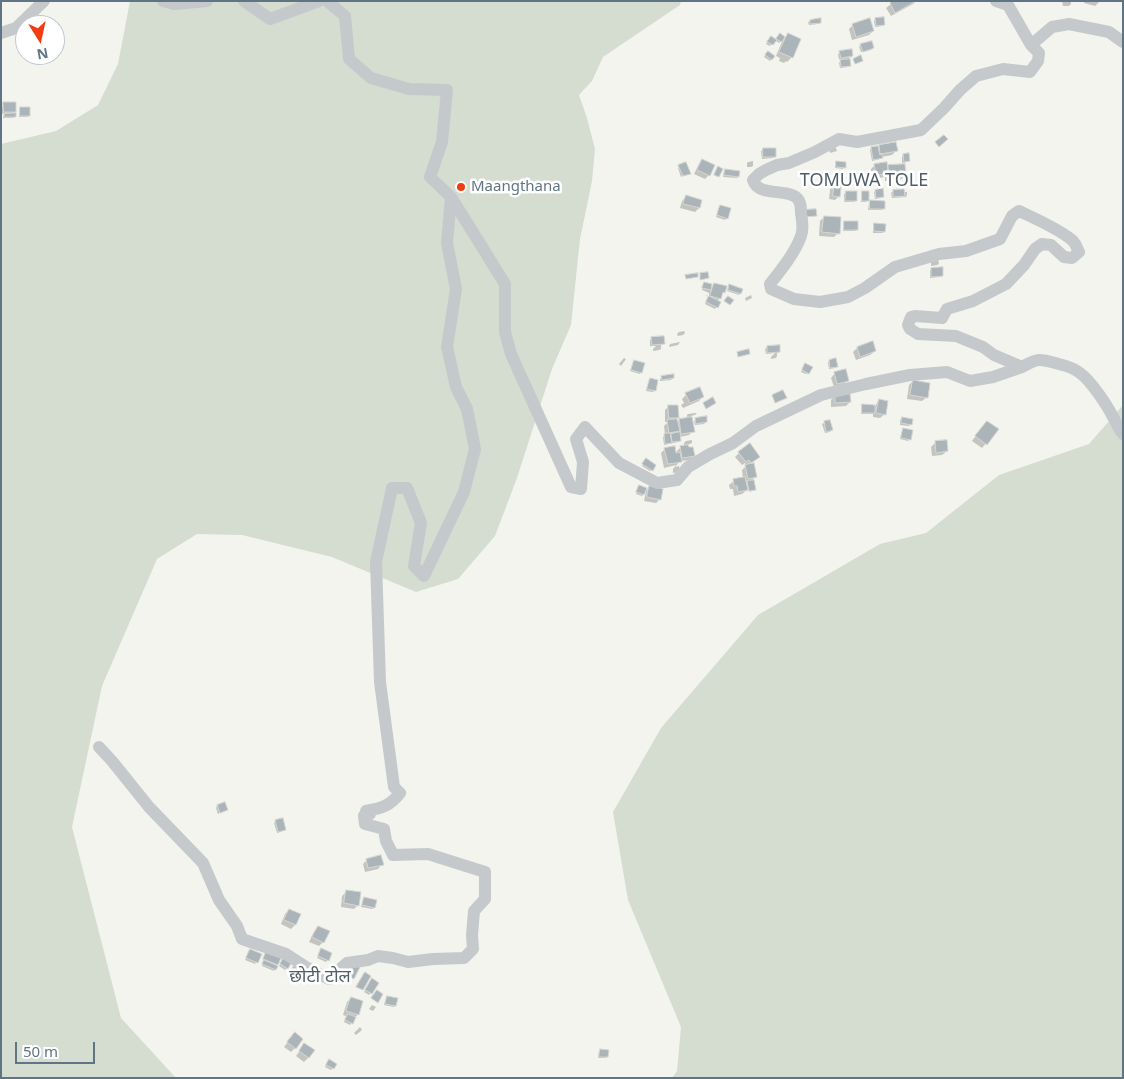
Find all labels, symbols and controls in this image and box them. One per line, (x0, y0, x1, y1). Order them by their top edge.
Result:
north arrow (15, 15, 65, 65)
text: N (35, 44, 50, 65)
district label: TOMUWA TOLE (793, 170, 935, 192)
place label: Maangthana (471, 178, 561, 196)
marker: Maangthana (455, 181, 467, 193)
district label: छोटी टोल (289, 966, 351, 988)
scale bar (18, 1032, 98, 1064)
text: 50 m (23, 1041, 58, 1061)

